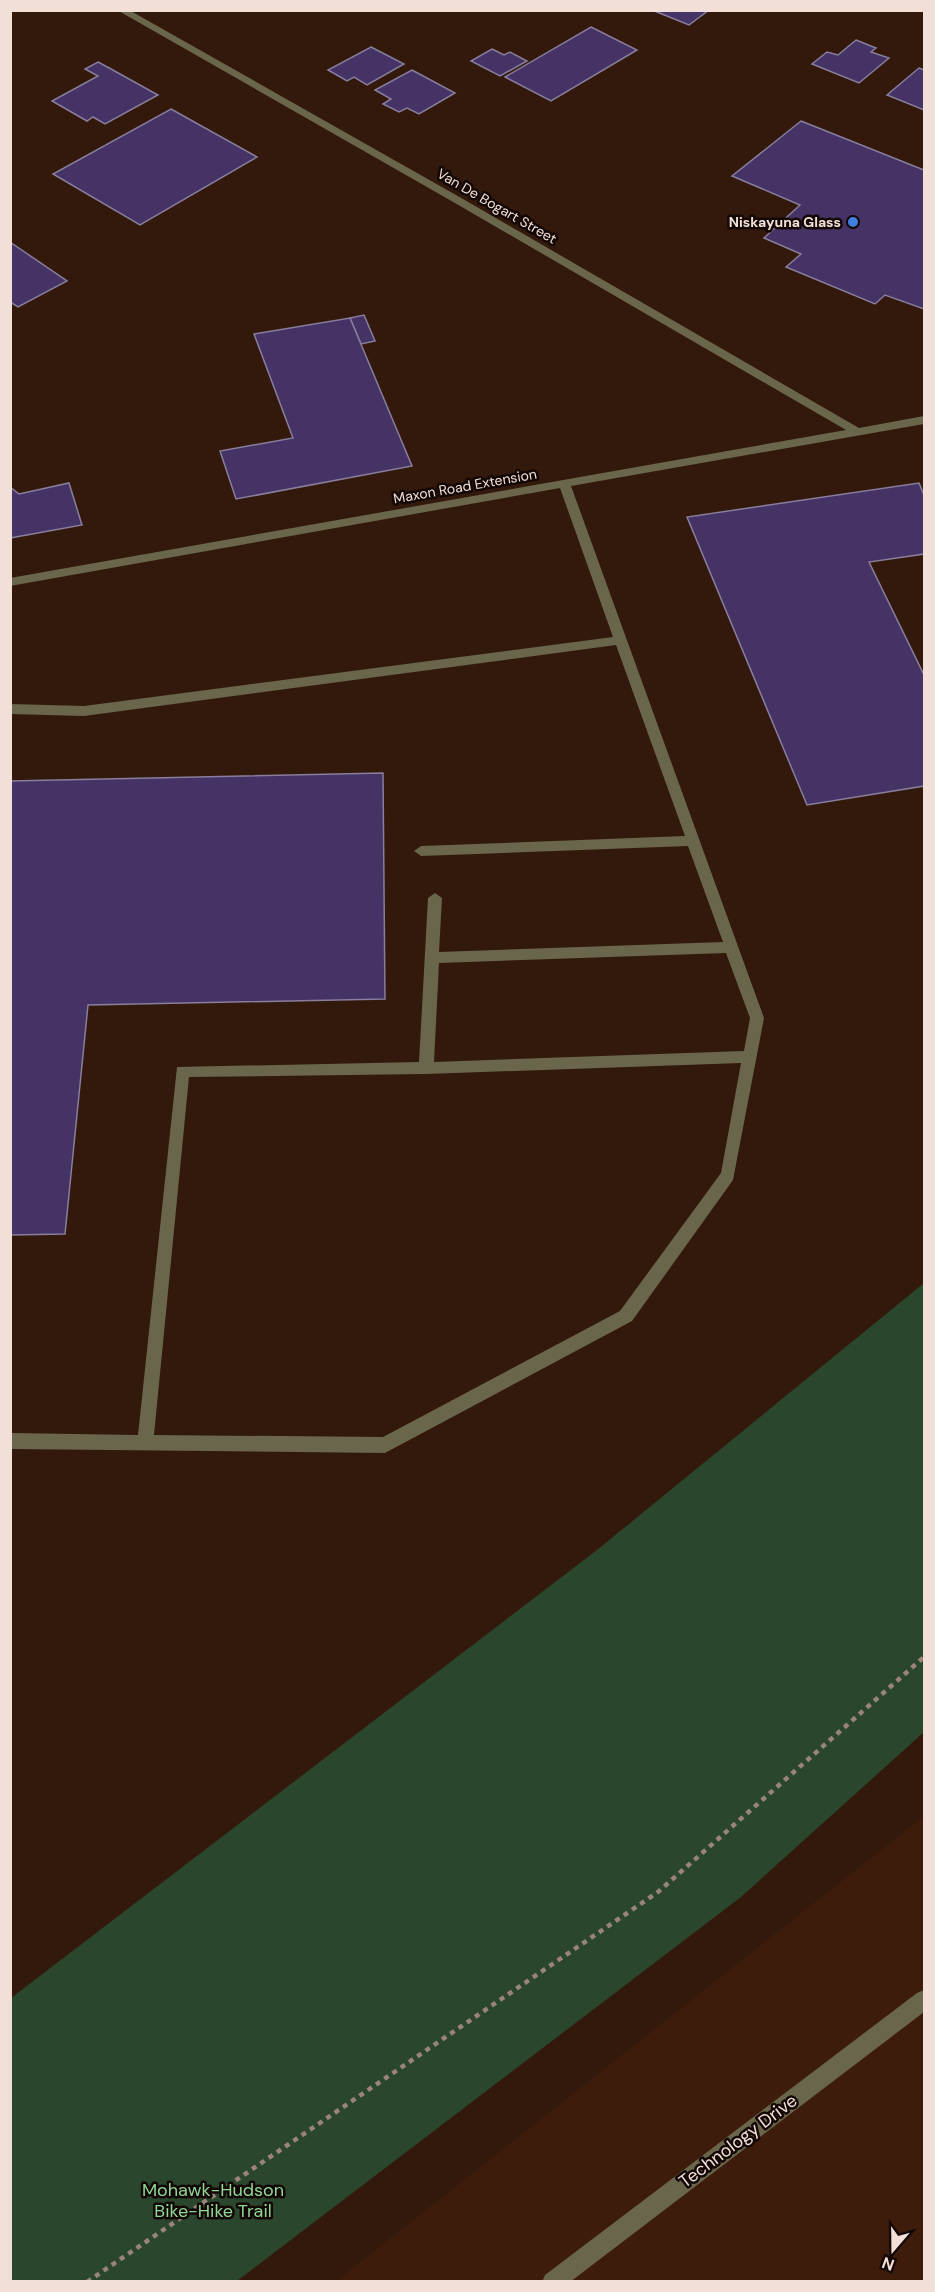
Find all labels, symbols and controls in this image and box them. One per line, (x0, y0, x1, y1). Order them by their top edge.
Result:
street label: Van De Bogart Street (434, 164, 560, 248)
place label: Niskayuna Glass (729, 213, 841, 231)
marker: Niskayuna Glass (846, 215, 860, 229)
street label: Maxon Road Extension (392, 465, 538, 507)
street label: Technology Drive (674, 2089, 802, 2193)
park label: Mohawk-Hudson Bike-Hike Trail (142, 2178, 284, 2223)
north arrow (863, 2220, 923, 2280)
text: N (879, 2252, 897, 2275)

